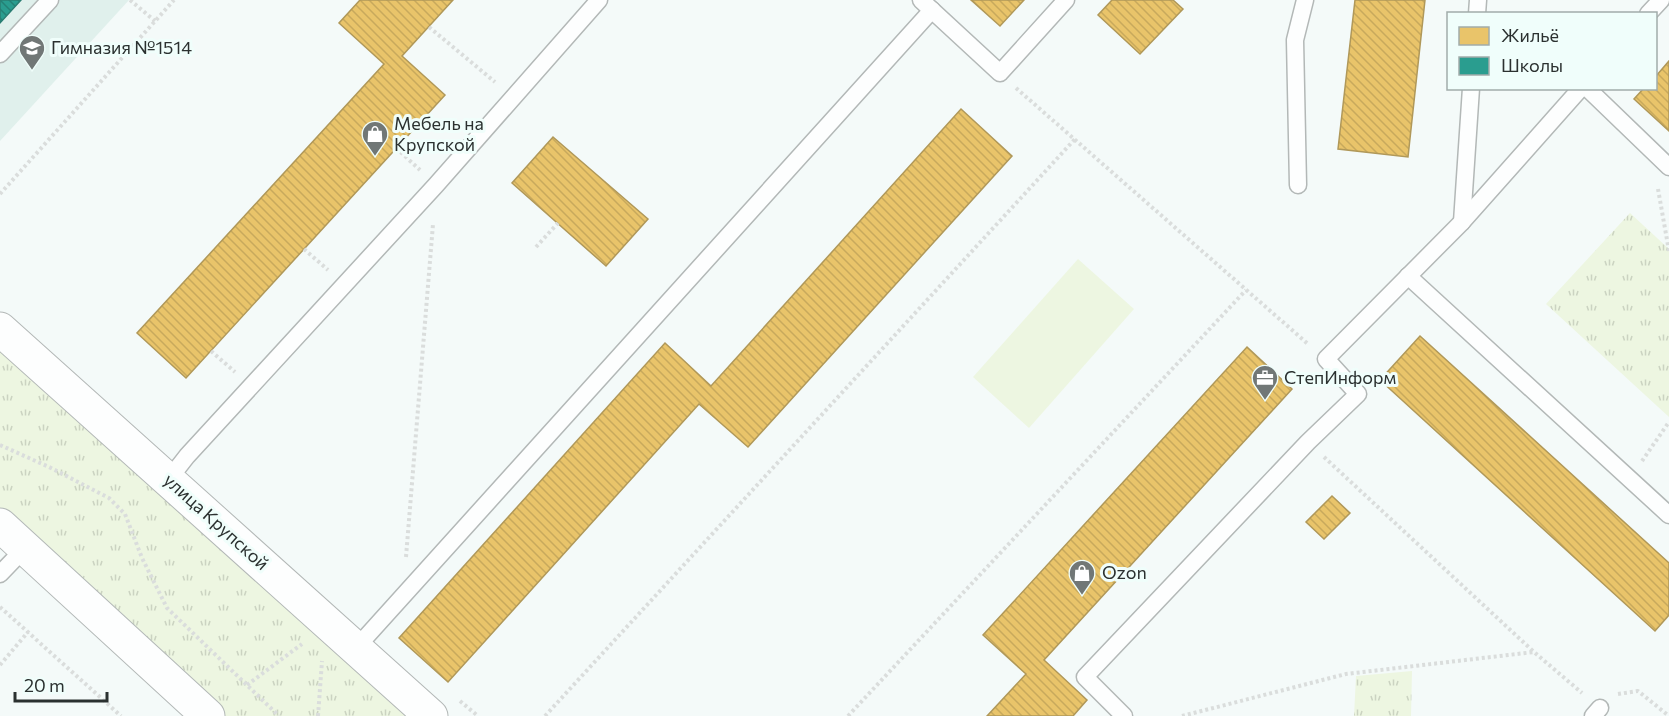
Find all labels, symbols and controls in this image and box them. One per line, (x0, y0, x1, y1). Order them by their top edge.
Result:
legend (1447, 12, 1657, 90)
text: Жильё (1501, 24, 1559, 46)
school or university icon: Гимназия №1514 (17, 33, 47, 71)
place label: Гимназия №1514 (51, 36, 192, 58)
text: Школы (1501, 54, 1563, 76)
place label: Мебель на Крупской (394, 112, 484, 155)
shop icon: Мебель на Крупской (360, 119, 390, 157)
office icon: СтепИнформ (1250, 363, 1280, 401)
place label: СтепИнформ (1284, 366, 1396, 388)
street label: улица Крупской (160, 468, 274, 574)
shop icon: Ozon (1067, 558, 1097, 596)
place label: Ozon (1102, 561, 1147, 583)
scale bar (15, 665, 106, 703)
text: 20 m (24, 674, 65, 696)

